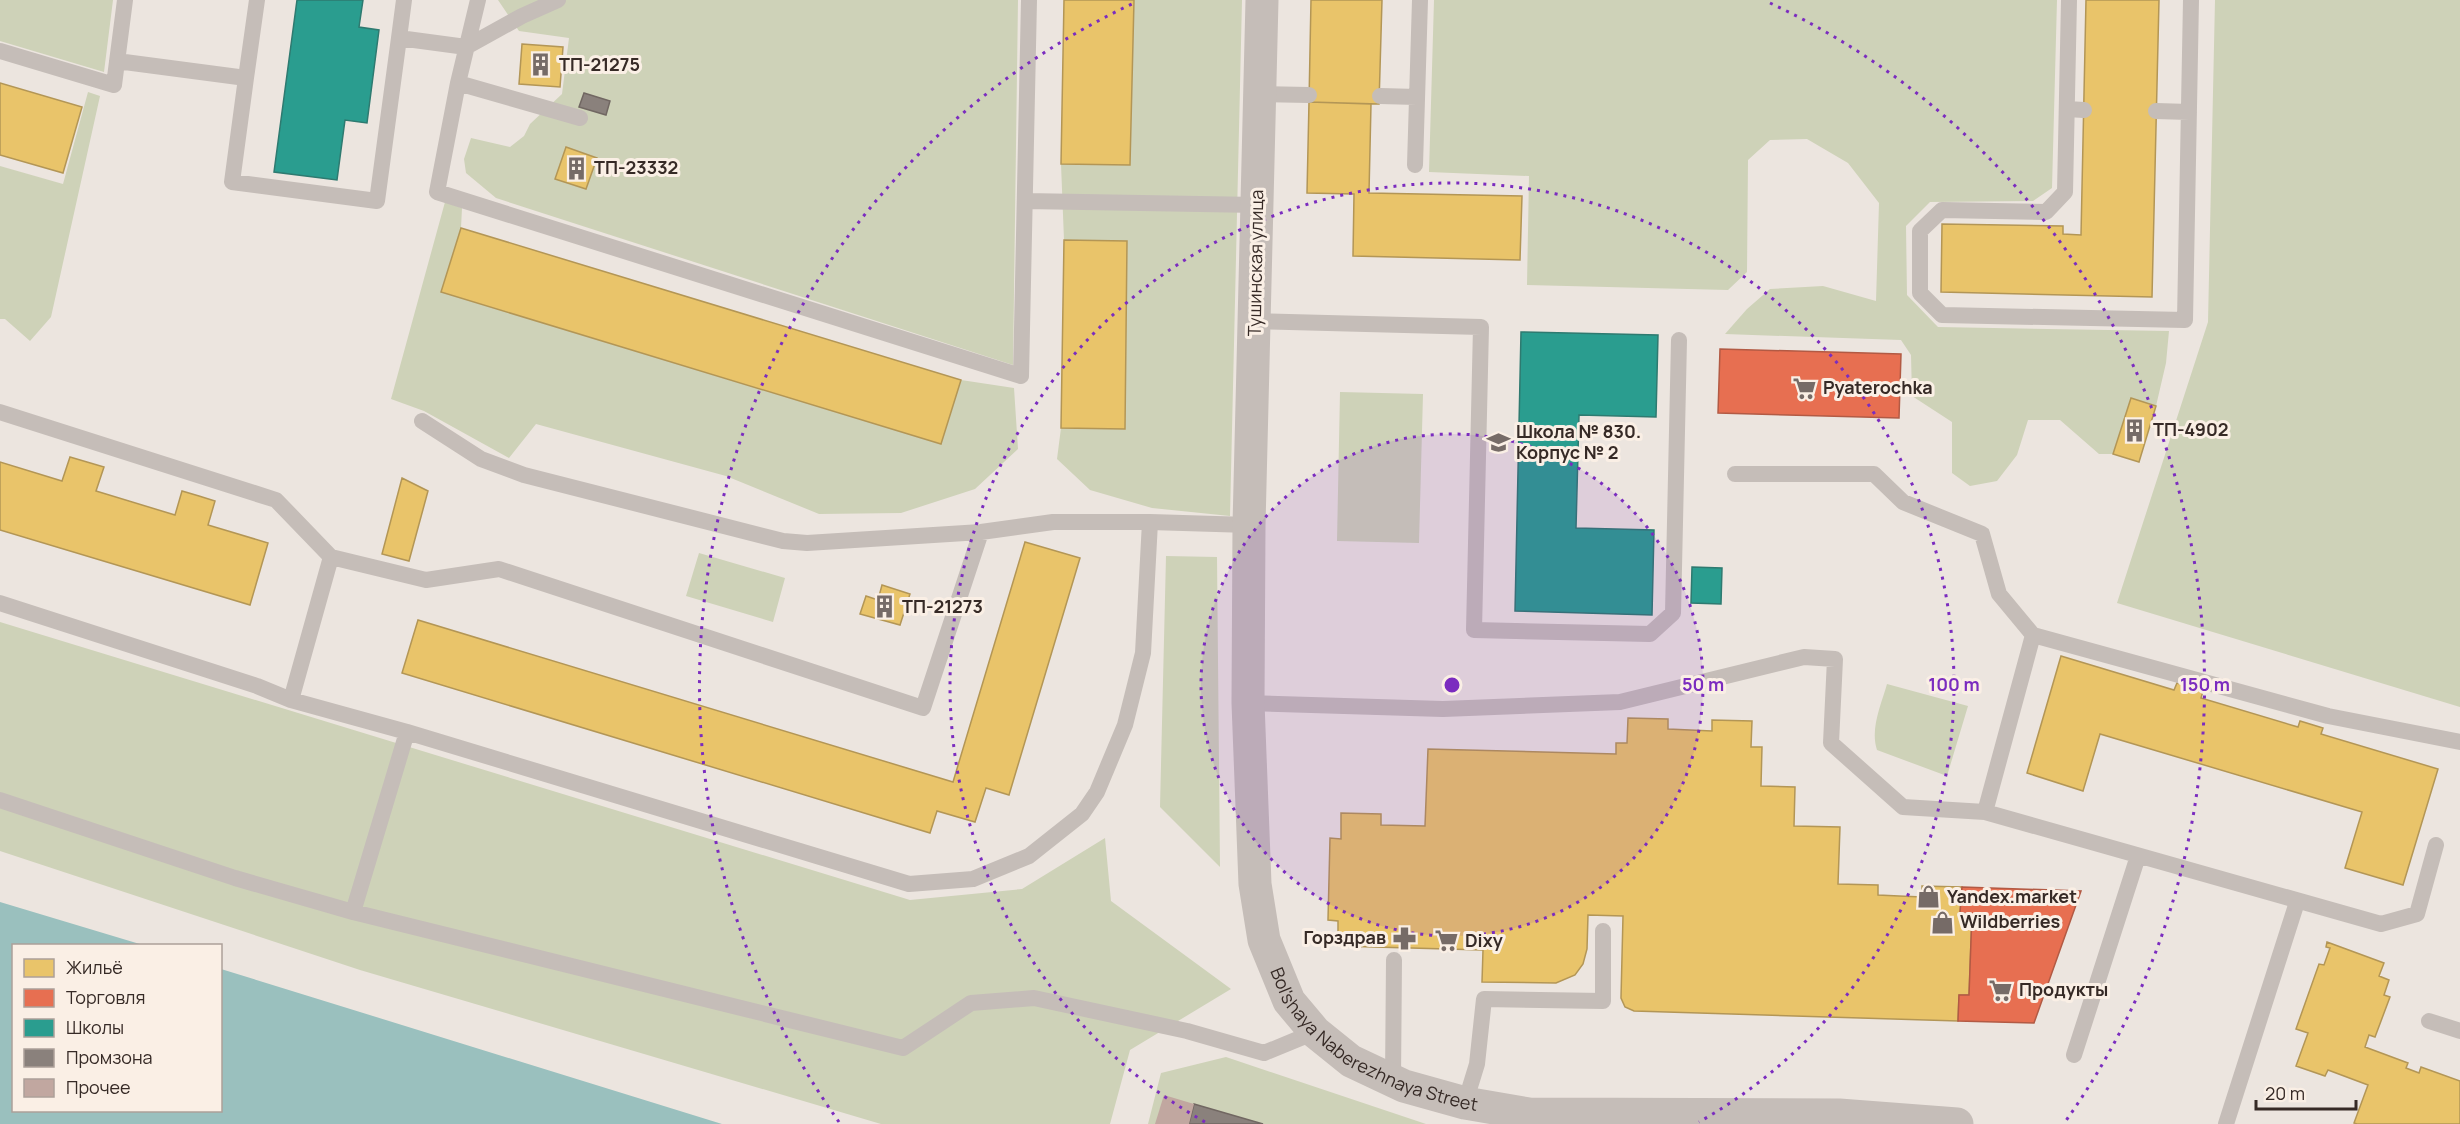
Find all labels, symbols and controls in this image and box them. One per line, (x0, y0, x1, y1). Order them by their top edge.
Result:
building icon: ТП-21275 (528, 52, 554, 78)
place label: ТП-21275 (559, 52, 640, 76)
building icon: ТП-23332 (563, 155, 589, 181)
place label: ТП-23332 (594, 155, 678, 179)
street label: Тушинская улица (1242, 189, 1268, 337)
supermarket icon: Pyaterochka (1792, 375, 1818, 401)
place label: Pyaterochka (1823, 375, 1933, 399)
building icon: ТП-4902 (2122, 417, 2148, 443)
place label: ТП-4902 (2153, 417, 2229, 441)
place label: Школа № 830. Корпус № 2 (1516, 419, 1641, 464)
school or university icon: Школа № 830. Корпус № 2 (1485, 429, 1511, 455)
building icon: ТП-21273 (871, 594, 897, 620)
place label: ТП-21273 (902, 594, 983, 618)
text: 50 m (1682, 672, 1724, 696)
text: 100 m (1928, 672, 1980, 696)
text: 150 m (2180, 672, 2230, 696)
centre of rings (1442, 675, 1462, 695)
shop icon: Yandex.market (1916, 884, 1942, 910)
place label: Yandex.market (1947, 884, 2077, 908)
shop icon: Wildberries (1929, 909, 1955, 935)
place label: Wildberries (1960, 909, 2061, 933)
place label: Горздрав (1303, 925, 1386, 949)
pharmacy icon: Горздрав (1391, 925, 1417, 951)
supermarket icon: Dixy (1434, 928, 1460, 954)
place label: Dixy (1465, 928, 1503, 952)
legend (12, 944, 222, 1112)
text: Жильё (66, 955, 123, 979)
street label: Bol'shaya Naberezhnaya Street (1265, 963, 1480, 1116)
supermarket icon: Продукты (1988, 977, 2014, 1003)
place label: Продукты (2019, 977, 2108, 1001)
text: Торговля (66, 985, 145, 1009)
text: Школы (66, 1015, 124, 1039)
text: Промзона (66, 1045, 153, 1069)
scale bar (2256, 1073, 2356, 1111)
text: Прочее (66, 1075, 131, 1099)
text: 20 m (2265, 1081, 2305, 1105)

